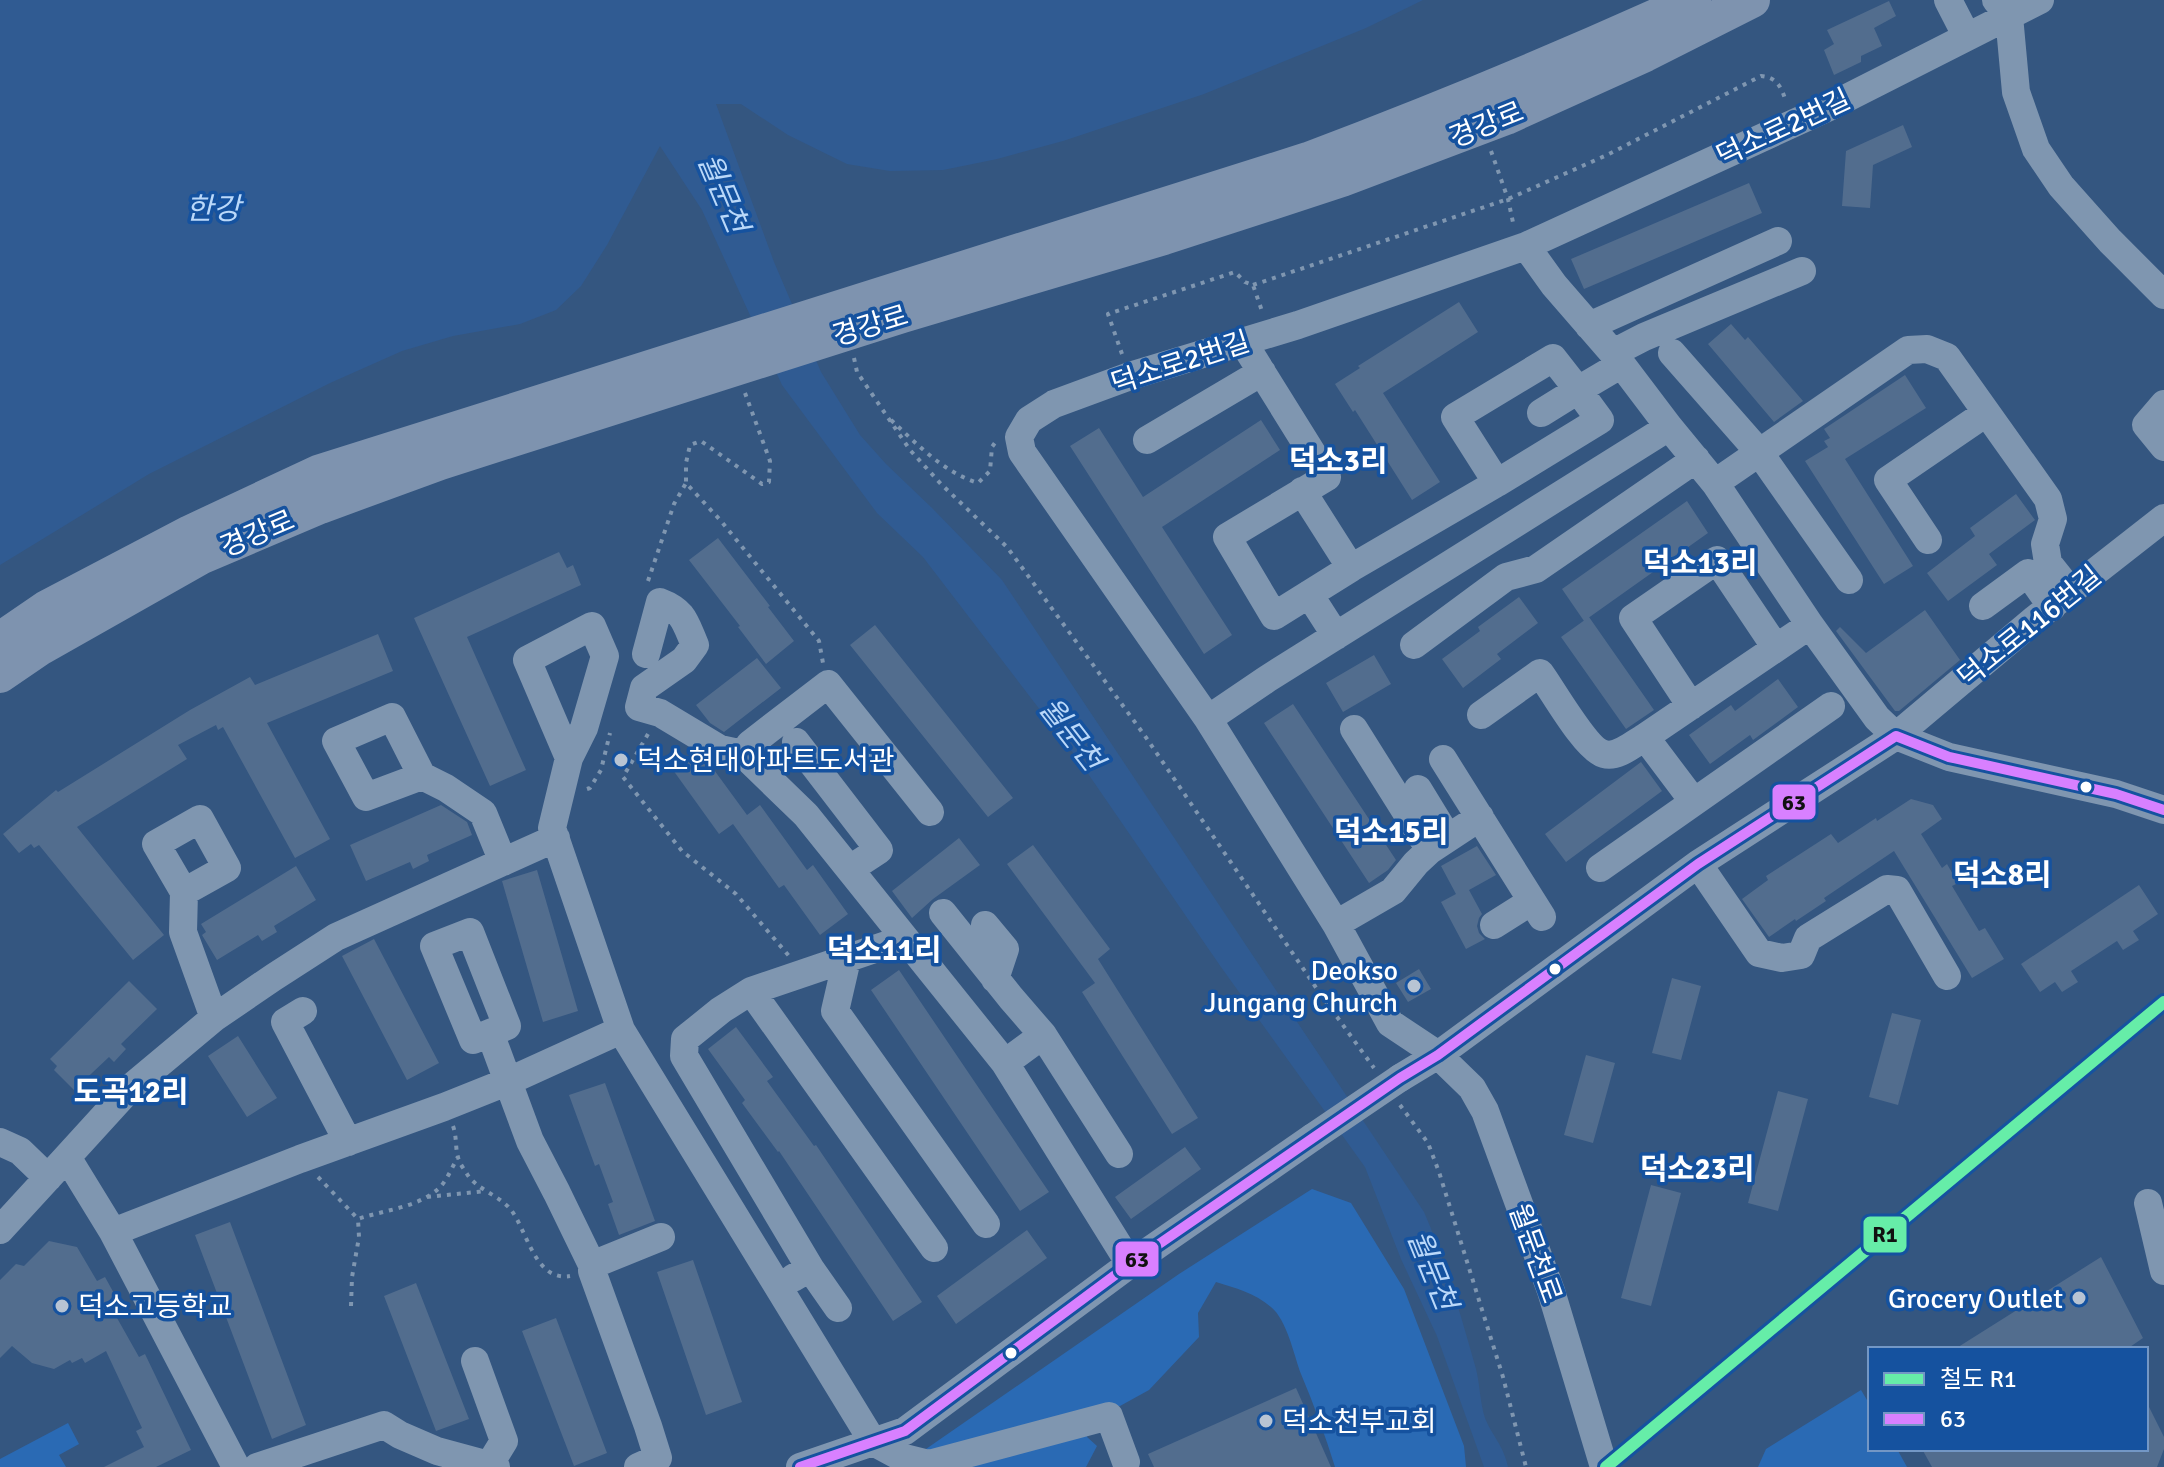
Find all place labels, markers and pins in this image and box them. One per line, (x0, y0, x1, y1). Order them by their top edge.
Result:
place label: 덕소현대아파트도서관 (637, 744, 895, 778)
marker: 덕소현대아파트도서관 (612, 751, 630, 769)
unlabelled marker (2078, 779, 2094, 795)
place label: Deokso Jungang Church (1204, 954, 1398, 1020)
unlabelled marker (1547, 961, 1563, 977)
marker: Deokso Jungang Church (1405, 977, 1423, 995)
place label: Grocery Outlet (1888, 1282, 2063, 1316)
marker: Grocery Outlet (2070, 1289, 2088, 1307)
place label: 덕소고등학교 (78, 1290, 233, 1324)
marker: 덕소고등학교 (53, 1297, 71, 1315)
unlabelled marker (1003, 1345, 1019, 1361)
place label: 덕소천부교회 (1282, 1405, 1437, 1439)
marker: 덕소천부교회 (1257, 1412, 1275, 1430)

